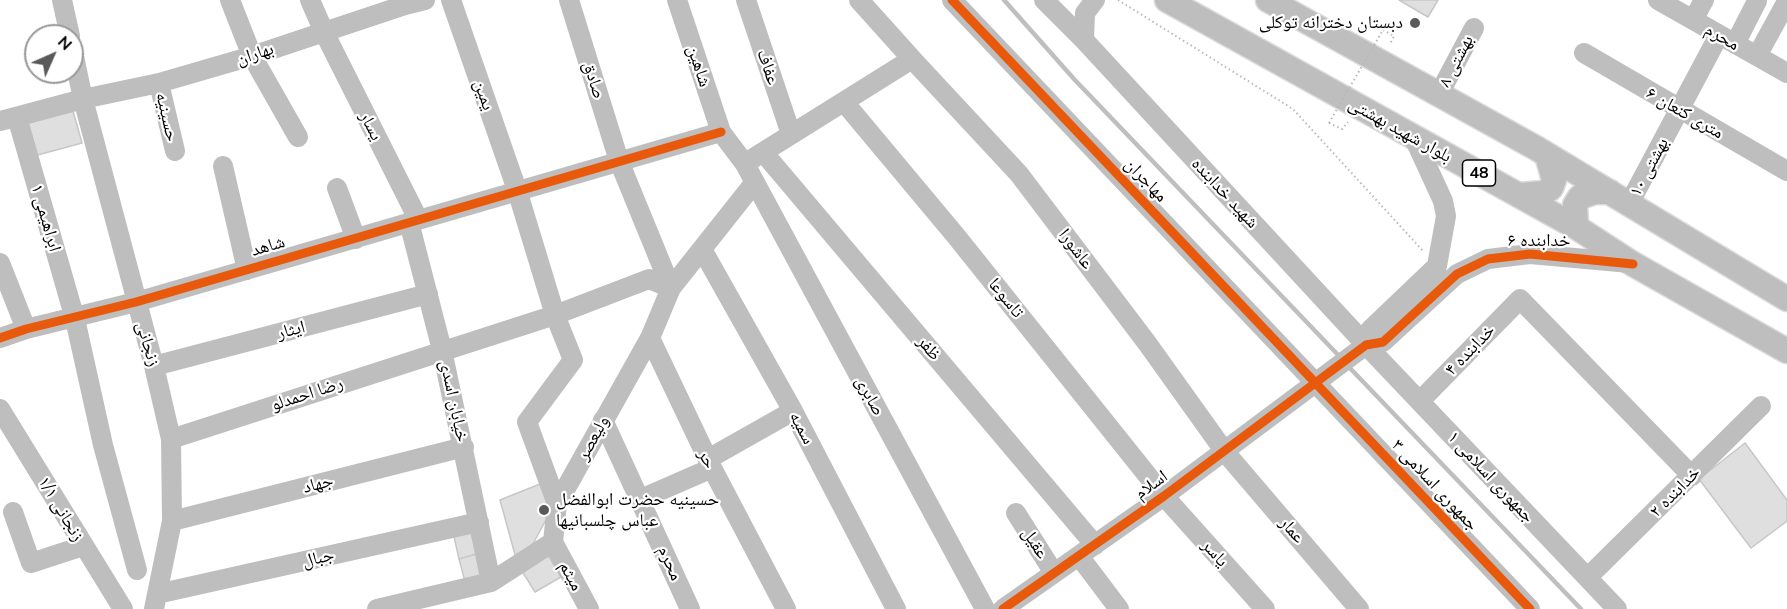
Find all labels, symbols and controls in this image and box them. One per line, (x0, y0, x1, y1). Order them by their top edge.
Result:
place label: دبستان دخترانه توکلی (1259, 12, 1403, 34)
marker: دبستان دخترانه توکلی (1408, 16, 1422, 30)
street label: محرم (1701, 19, 1743, 55)
north arrow (24, 24, 84, 84)
text: N (54, 31, 77, 54)
street label: بهشتی ۸ (1434, 31, 1478, 91)
street label: بهاران (234, 38, 276, 70)
street label: شاهین (682, 42, 716, 90)
street label: عفاف (752, 47, 784, 87)
street label: صادق (578, 59, 610, 101)
street label: یمین (469, 77, 499, 113)
street label: ۶ متری کنعان (1642, 82, 1728, 144)
street label: حسینیه (151, 90, 183, 144)
street label: بلوار شهید بهشتی (1345, 93, 1455, 167)
street label: یسار (355, 108, 387, 144)
street label: بهشتی ۱۰ (1625, 134, 1673, 200)
street label: مهاجران (1120, 153, 1172, 207)
street label: شهید خدابنده (1187, 153, 1263, 233)
road number: 48 (1462, 160, 1496, 186)
street label: ابراهیمی ۱ (26, 182, 66, 254)
street label: عاشورا (1054, 224, 1098, 274)
street label: خدابنده ۶ (1507, 230, 1571, 252)
street label: شاهد (249, 231, 287, 261)
street label: تاسوعا (984, 274, 1028, 322)
street label: ایثار (274, 316, 308, 344)
street label: زنجانی (131, 319, 165, 369)
street label: خدابنده ۴ (1440, 320, 1500, 380)
street label: ظفر (912, 331, 946, 365)
street label: خیابان اسدی (435, 358, 473, 444)
street label: رضا احمدلو (268, 372, 346, 416)
street label: صابری (851, 372, 889, 420)
street label: سمیه (785, 408, 819, 448)
street label: ولیعصر (572, 412, 614, 464)
street label: جمهوری اسلامی ۱ (1443, 427, 1539, 527)
street label: جمهوری اسلامی ۳ (1387, 435, 1483, 535)
street label: حر (693, 446, 721, 472)
street label: خدابنده ۲ (1645, 462, 1705, 522)
street label: اسلام (1130, 466, 1172, 504)
street label: جهاد (301, 470, 335, 498)
street label: زنجانی ۱/۱ (33, 473, 89, 545)
place label: حسینیه حضرت ابوالفضل عباس چلسبانیها (556, 489, 719, 532)
marker: حسینیه حضرت ابوالفضل عباس چلسبانیها (537, 503, 551, 517)
street label: عمار (1275, 512, 1309, 548)
street label: عقیل (1017, 523, 1053, 563)
street label: یاسر (1197, 535, 1233, 571)
street label: محرم (653, 542, 687, 584)
street label: جبال (300, 544, 336, 572)
street label: میثم (554, 557, 588, 595)

